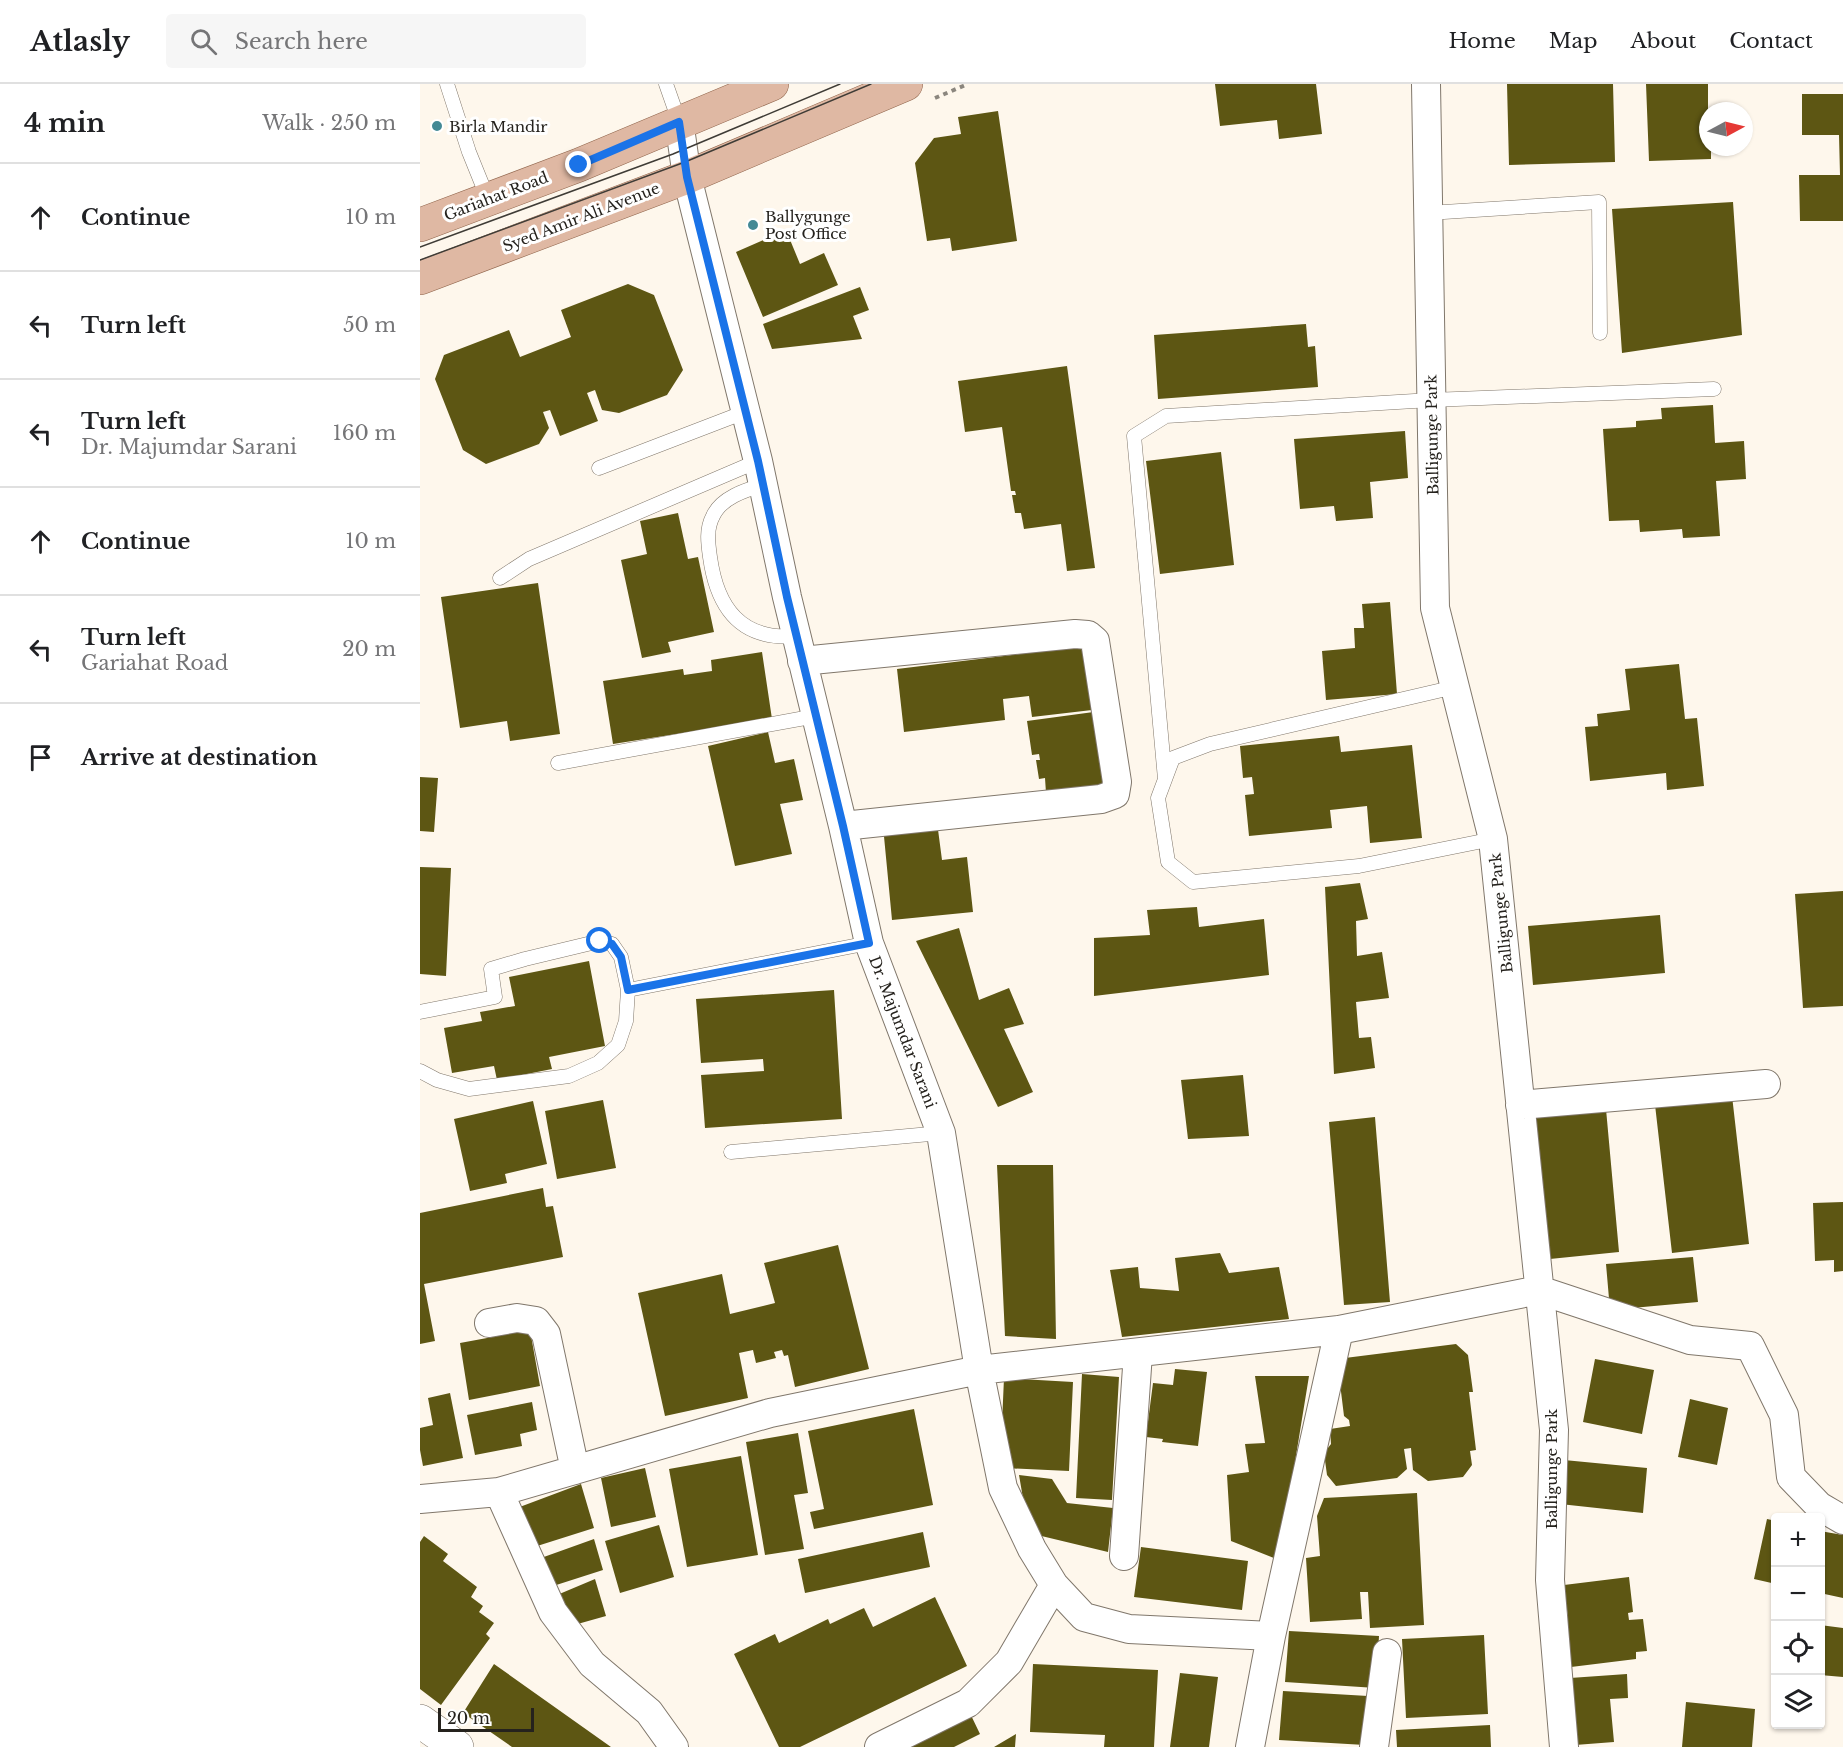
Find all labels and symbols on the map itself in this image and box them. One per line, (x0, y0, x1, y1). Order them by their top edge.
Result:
north arrow (1699, 102, 1753, 156)
place label: Birla Mandir (449, 117, 548, 136)
marker: Birla Mandir (430, 119, 444, 133)
route end (565, 151, 591, 177)
street label: Gariahat Road (441, 167, 551, 225)
street label: Syed Amir Ali Avenue (500, 178, 662, 256)
place label: Ballygunge Post Office (765, 207, 851, 243)
marker: Ballygunge Post Office (746, 218, 760, 232)
street label: Balligunge Park (1421, 374, 1443, 496)
street label: Balligunge Park (1485, 851, 1517, 974)
route start (586, 927, 612, 953)
street label: Dr. Majumdar Sarani (865, 953, 941, 1111)
street label: Balligunge Park (1542, 1408, 1561, 1529)
scale bar (438, 1705, 534, 1732)

